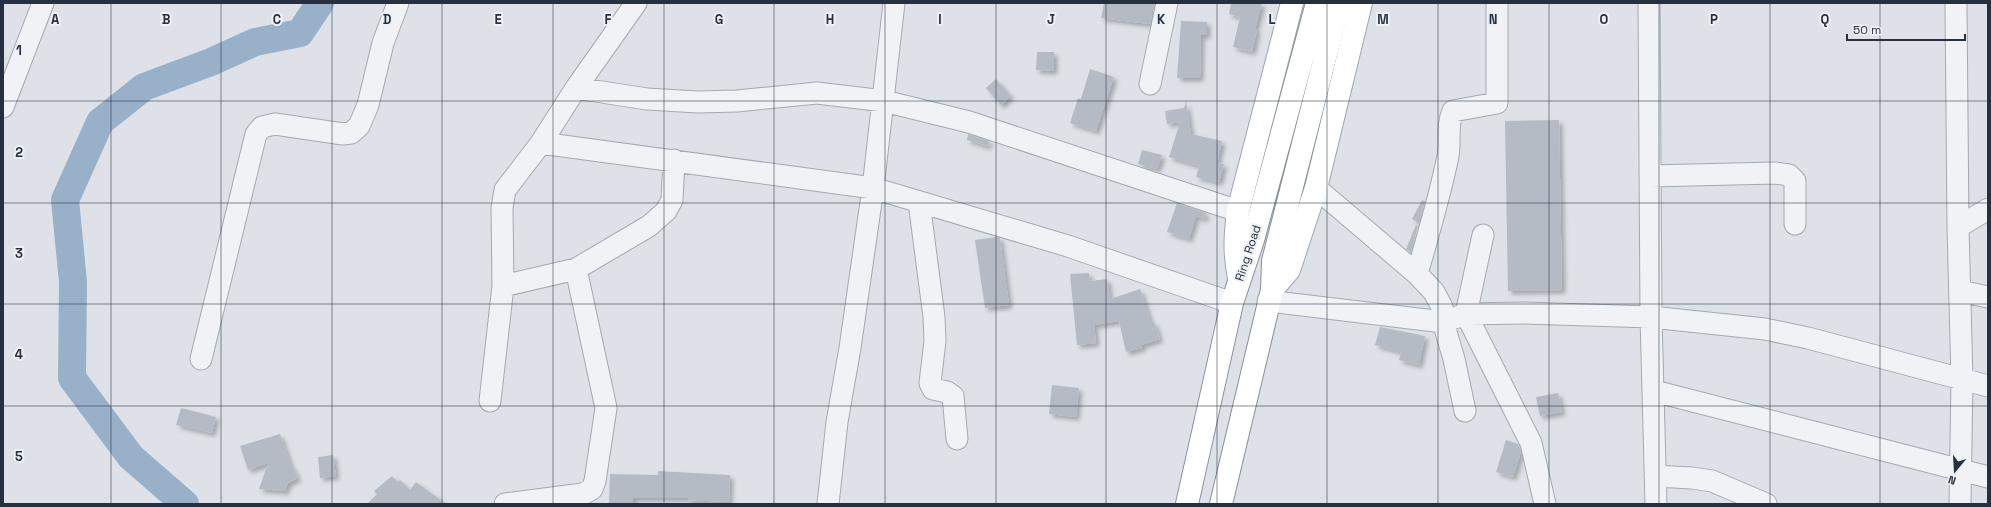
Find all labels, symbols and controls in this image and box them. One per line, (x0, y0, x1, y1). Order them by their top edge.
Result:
text: A (51, 11, 60, 28)
text: B (162, 11, 171, 28)
text: C (273, 11, 281, 28)
text: D (383, 11, 392, 28)
text: E (494, 11, 502, 28)
text: F (605, 11, 612, 28)
text: G (715, 11, 723, 28)
text: H (826, 11, 834, 28)
text: I (938, 11, 942, 28)
text: J (1047, 11, 1055, 28)
text: K (1157, 11, 1166, 28)
text: L (1268, 11, 1276, 28)
text: M (1377, 11, 1389, 28)
text: N (1489, 11, 1497, 28)
text: O (1600, 11, 1609, 28)
text: P (1710, 11, 1718, 28)
text: Q (1821, 11, 1830, 28)
scale bar (1847, 16, 1965, 42)
text: 50 m (1853, 22, 1881, 38)
text: 1 (16, 42, 22, 59)
text: 2 (15, 144, 23, 161)
street label: Ring Road (1231, 223, 1265, 283)
text: 3 (15, 245, 23, 262)
text: 4 (15, 346, 23, 363)
text: 5 (15, 448, 23, 465)
north arrow (1935, 451, 1975, 491)
text: N (1946, 473, 1958, 488)

